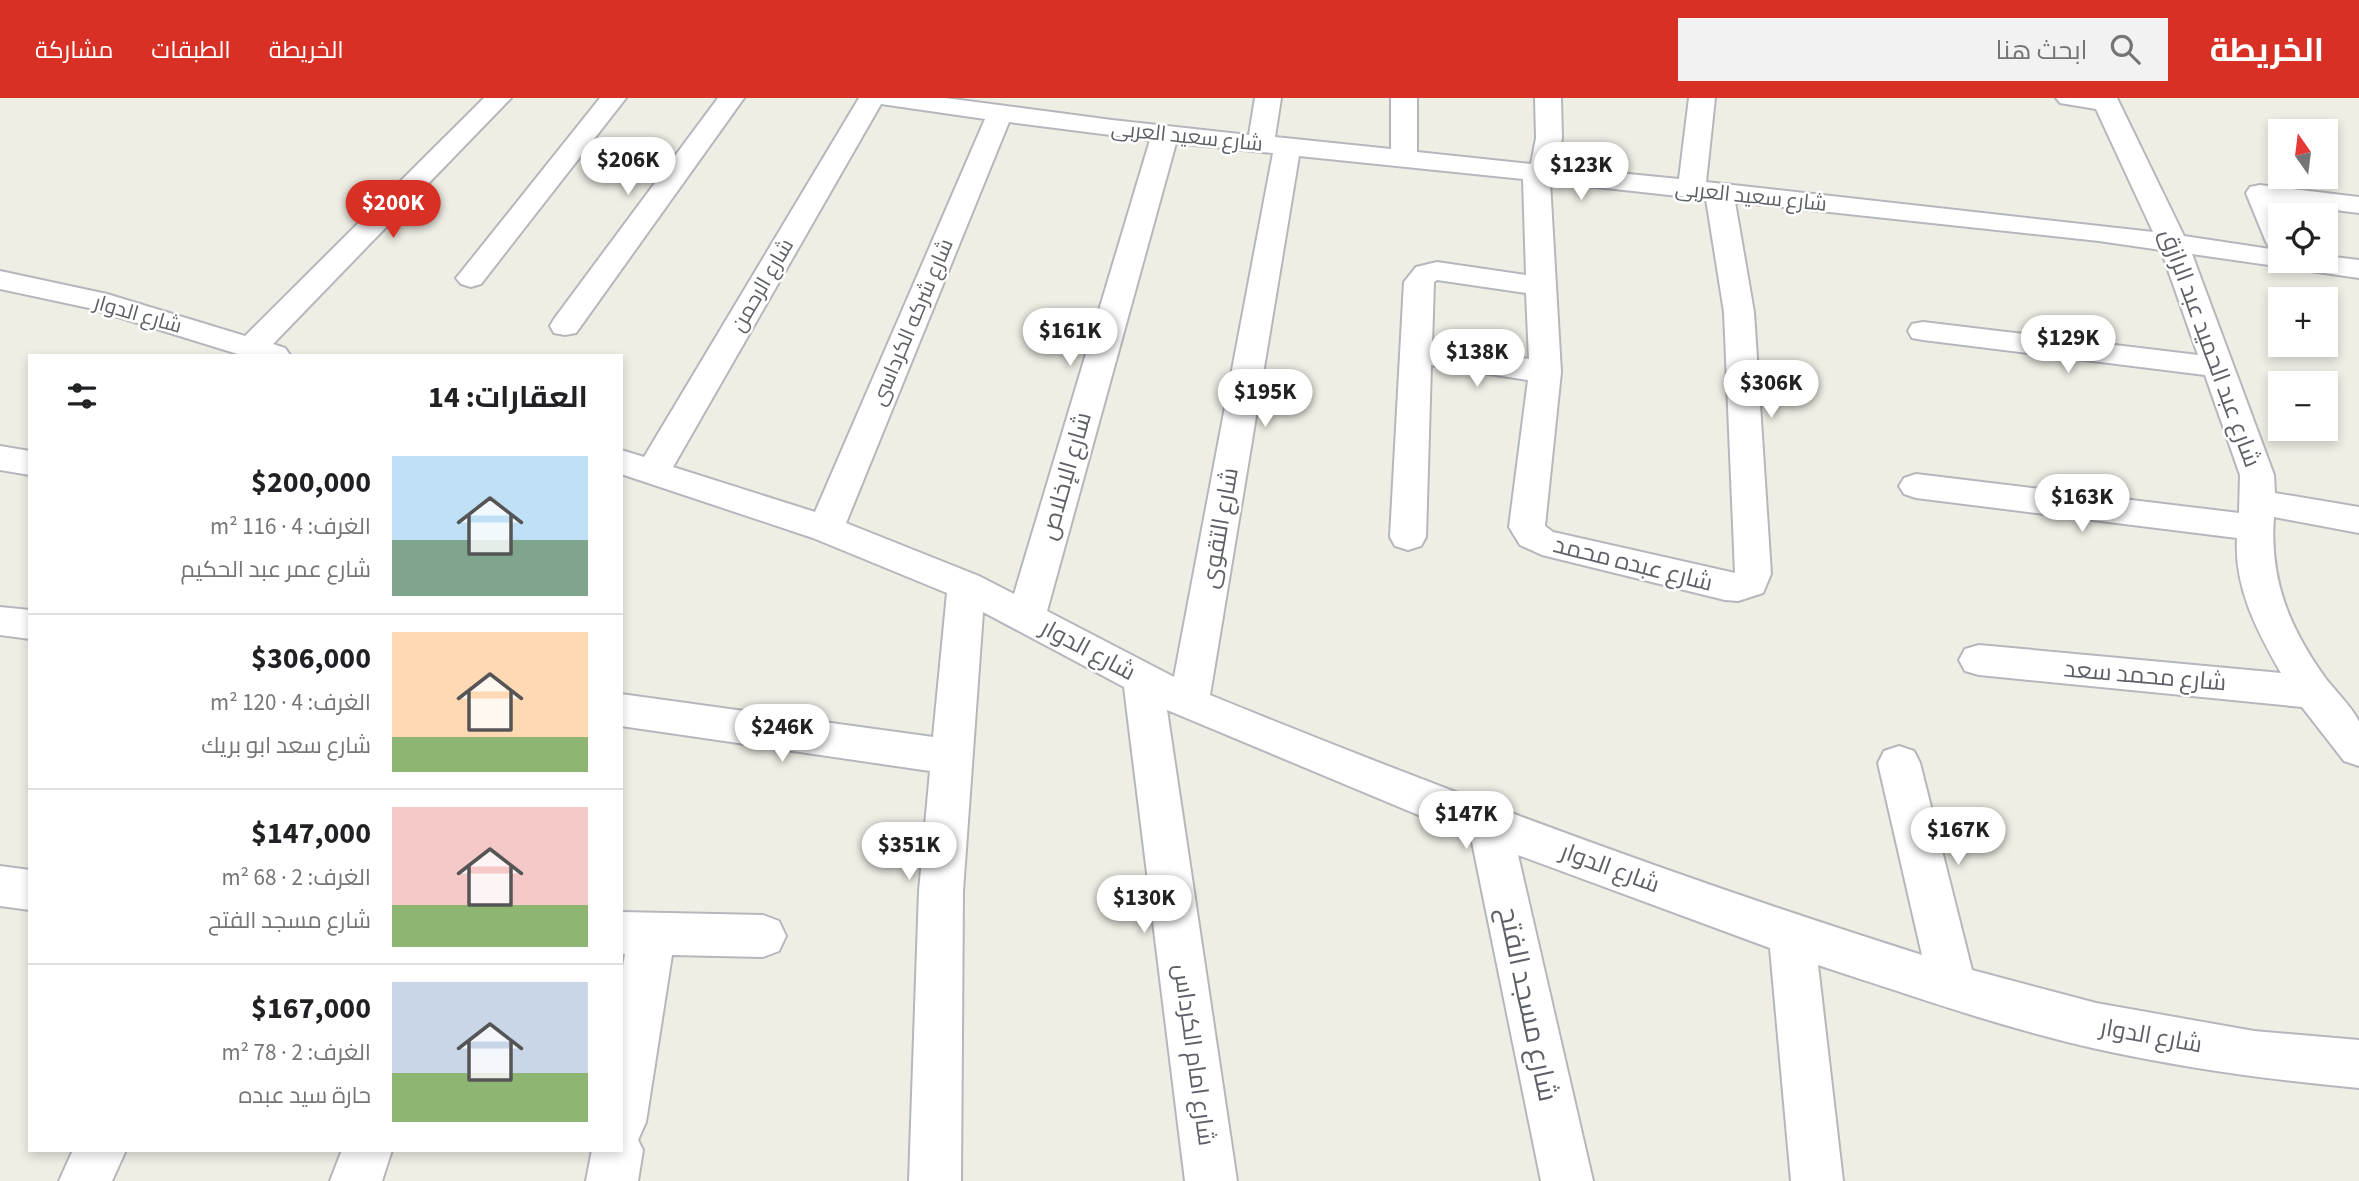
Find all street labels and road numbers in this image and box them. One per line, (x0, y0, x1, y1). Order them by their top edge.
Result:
street label: شارع سعيد العربى (1110, 113, 1264, 159)
street label: شارع سعيد العربى (1674, 173, 1828, 219)
street label: شارع عبد الحميد عبد الرازق (2151, 224, 2269, 472)
street label: شارع الرحمن (723, 233, 801, 337)
street label: شارع شركه الكرداسى (863, 234, 961, 410)
street label: شارع الدوار (90, 287, 185, 341)
street label: شارع الإخلاص (1031, 408, 1101, 544)
street label: شارع التقوى (1192, 465, 1248, 591)
street label: شارع عبده محمد (1550, 527, 1716, 601)
street label: شارع الدوار (1033, 609, 1142, 690)
street label: شارع محمد سعد (2062, 651, 2228, 701)
street label: شارع الدوار (1554, 833, 1664, 902)
street label: شارع مسجد الفتح (1488, 903, 1568, 1105)
street label: شارع امام الكرداس (1164, 962, 1224, 1148)
street label: شارع الدوار (2095, 1009, 2205, 1062)

